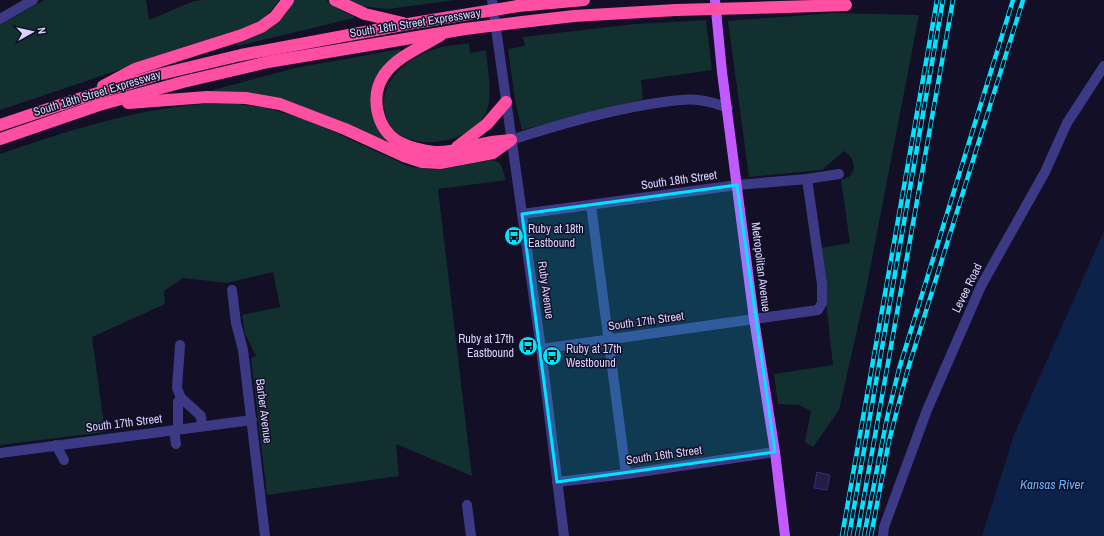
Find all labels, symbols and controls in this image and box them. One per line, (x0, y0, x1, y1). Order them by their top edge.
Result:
street label: South 18th Street Expressway (348, 5, 482, 41)
north arrow (12, 12, 52, 52)
text: N (35, 26, 49, 35)
street label: South 18th Street Expressway (31, 66, 163, 120)
street label: South 18th Street (640, 167, 718, 193)
place label: Ruby at 18th Eastbound (528, 221, 584, 251)
street label: Metropolitan Avenue (748, 221, 774, 313)
bus stop icon: Ruby at 18th Eastbound (503, 225, 525, 247)
street label: Ruby Avenue (534, 260, 558, 320)
street label: Levee Road (948, 261, 986, 315)
street label: South 17th Street (607, 308, 685, 334)
place label: Ruby at 17th Eastbound (458, 331, 514, 361)
bus stop icon: Ruby at 17th Eastbound (517, 335, 539, 357)
place label: Ruby at 17th Westbound (566, 341, 622, 371)
bus stop icon: Ruby at 17th Westbound (541, 345, 563, 367)
street label: Barber Avenue (252, 378, 276, 444)
street label: South 17th Street (85, 410, 163, 436)
street label: South 16th Street (625, 442, 703, 468)
water label: Kansas River (1020, 476, 1084, 493)

